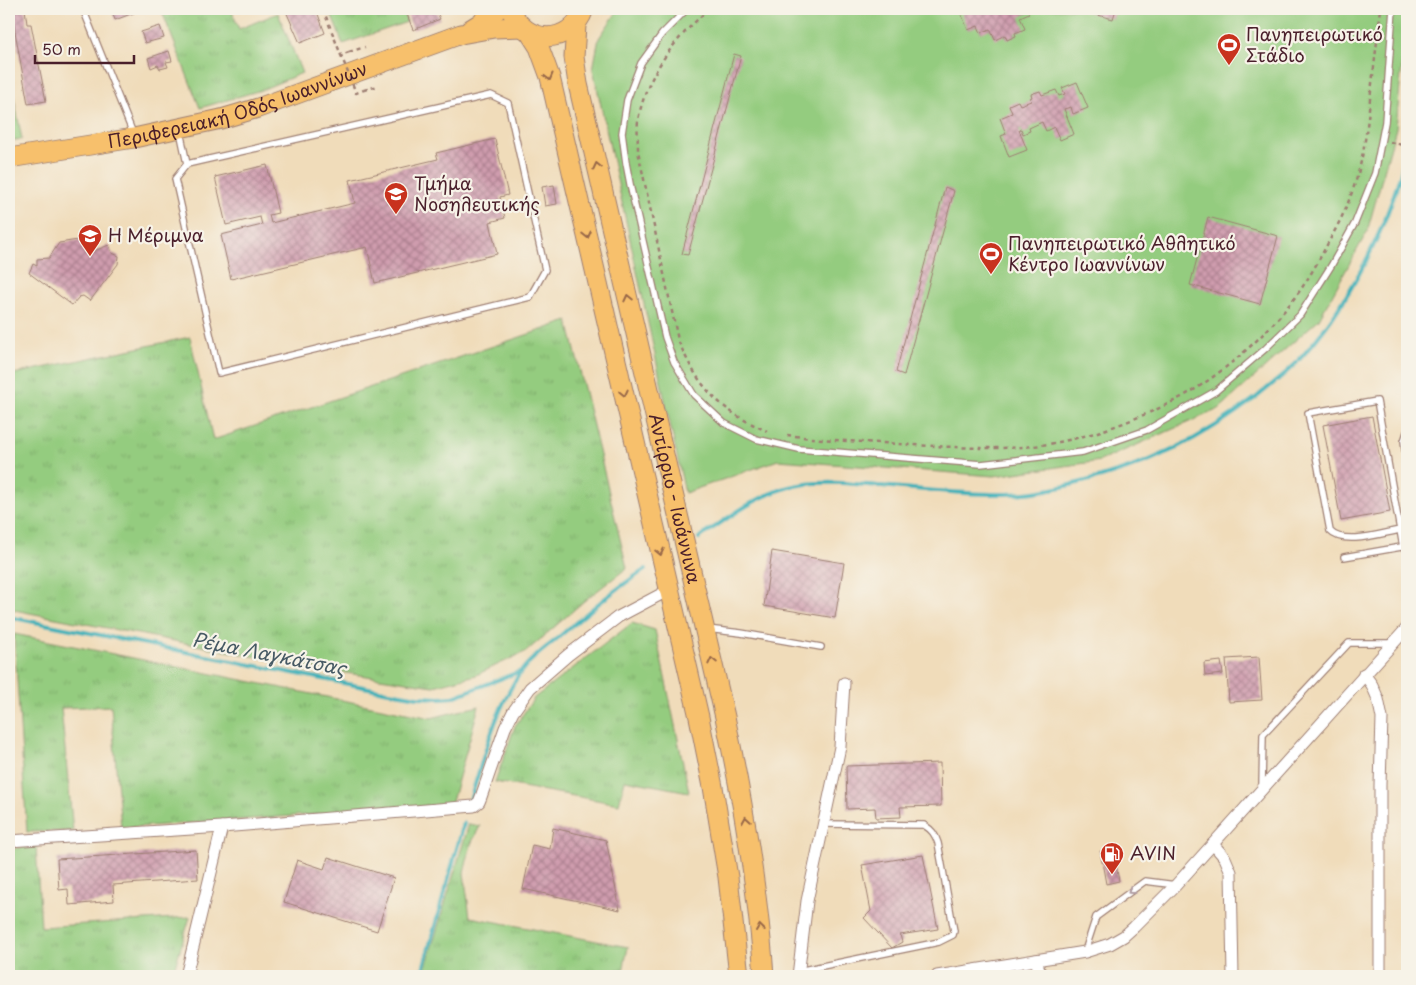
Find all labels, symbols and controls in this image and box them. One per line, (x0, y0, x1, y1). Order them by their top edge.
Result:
place label: Πανηπειρωτικό Στάδιο (1246, 20, 1383, 68)
scale bar (35, 32, 134, 64)
sports icon: Πανηπειρωτικό Στάδιο (1216, 32, 1242, 66)
text: 50 m (42, 37, 81, 60)
street label: Περιφερειακή Οδός Ιωαννίνων (105, 54, 371, 154)
one-way arrow (544, 73, 554, 81)
one-way arrow (592, 162, 603, 171)
place label: Τμήμα Νοσηλευτικής (414, 169, 540, 217)
school or university icon: Τμήμα Νοσηλευτικής (383, 181, 409, 215)
place label: Η Μέριμνα (108, 221, 204, 248)
school or university icon: Η Μέριμνα (77, 223, 103, 257)
place label: Πανηπειρωτικό Αθλητικό Κέντρο Ιωαννίνων (1008, 229, 1236, 277)
one-way arrow (581, 231, 592, 240)
sports icon: Πανηπειρωτικό Αθλητικό Κέντρο Ιωαννίνων (978, 241, 1004, 275)
one-way arrow (623, 293, 634, 302)
one-way arrow (618, 389, 629, 398)
street label: Αντίρριο - Ιωάννινα (643, 410, 709, 586)
one-way arrow (654, 547, 665, 556)
water label: Ρέμα Λαγκάτσας (190, 624, 351, 682)
one-way arrow (707, 657, 718, 666)
one-way arrow (741, 816, 751, 825)
place label: AVIN (1130, 839, 1176, 866)
fuel station icon: AVIN (1099, 841, 1125, 875)
one-way arrow (1128, 886, 1137, 894)
one-way arrow (755, 923, 766, 931)

